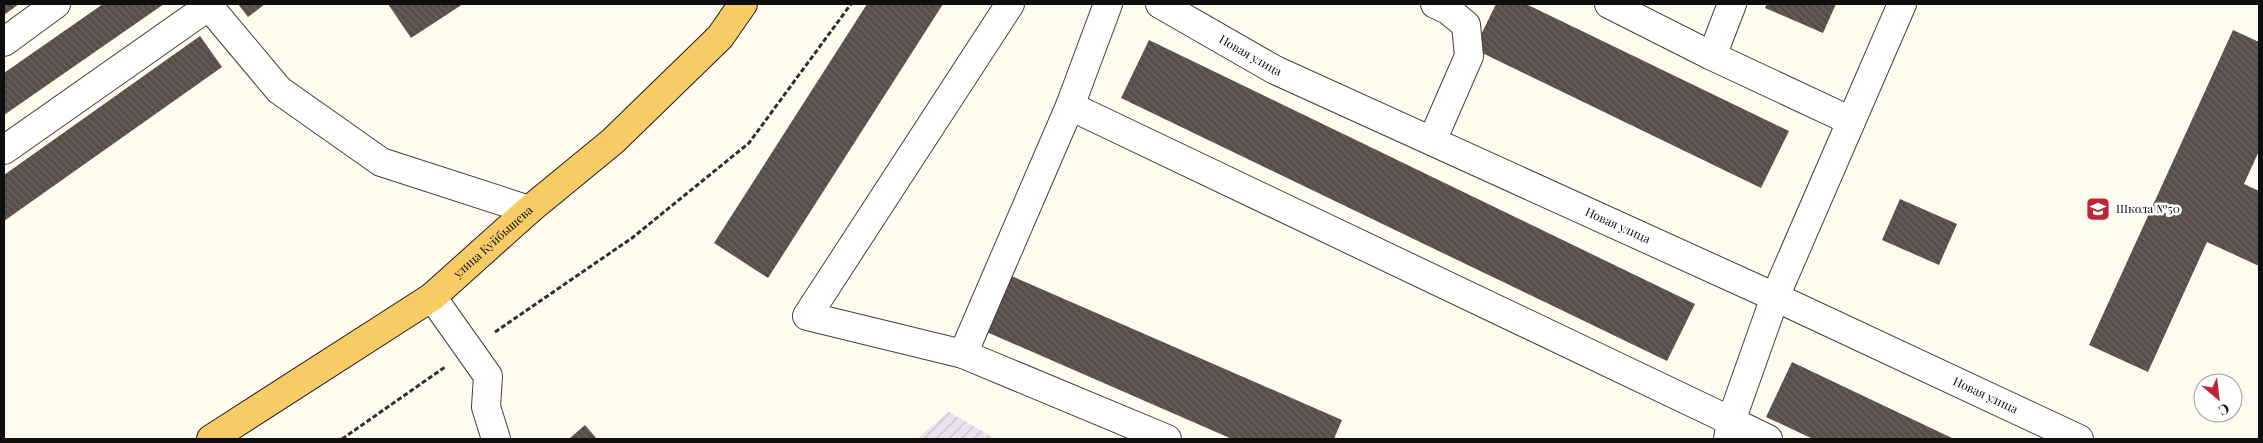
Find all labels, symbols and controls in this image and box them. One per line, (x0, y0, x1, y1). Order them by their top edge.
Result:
street label: Новая улица (1216, 31, 1285, 79)
school or university icon: Школа №50 (2085, 196, 2111, 222)
place label: Школа №50 (2116, 200, 2180, 216)
street label: улица Куйбышева (449, 202, 536, 282)
street label: Новая улица (1583, 203, 1653, 246)
street label: Новая улица (1951, 372, 2021, 416)
north arrow (2193, 373, 2243, 423)
text: С (2215, 399, 2233, 421)

